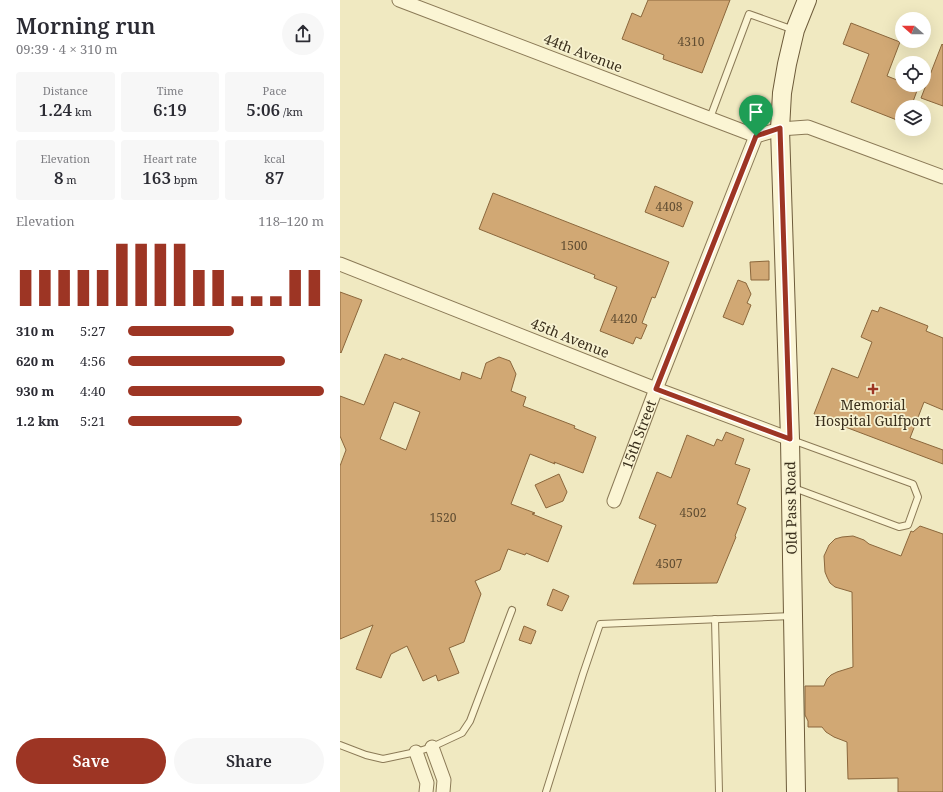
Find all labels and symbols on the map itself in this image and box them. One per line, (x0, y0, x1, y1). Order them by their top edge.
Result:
north arrow (895, 12, 931, 48)
street label: 44th Avenue (541, 29, 625, 76)
house number: 4310 (678, 33, 705, 50)
pin (739, 95, 773, 136)
house number: 4408 (656, 198, 683, 215)
house number: 1500 (561, 237, 588, 254)
house number: 4420 (611, 310, 638, 327)
street label: 45th Avenue (528, 313, 612, 362)
marker: Memorial Hospital Gulfport (867, 383, 879, 395)
place label: Memorial Hospital Gulfport (815, 395, 931, 430)
street label: 15th Street (617, 397, 660, 471)
street label: Old Pass Road (780, 461, 801, 555)
house number: 4502 (680, 504, 706, 521)
house number: 1520 (430, 509, 457, 526)
house number: 4507 (656, 555, 683, 572)

